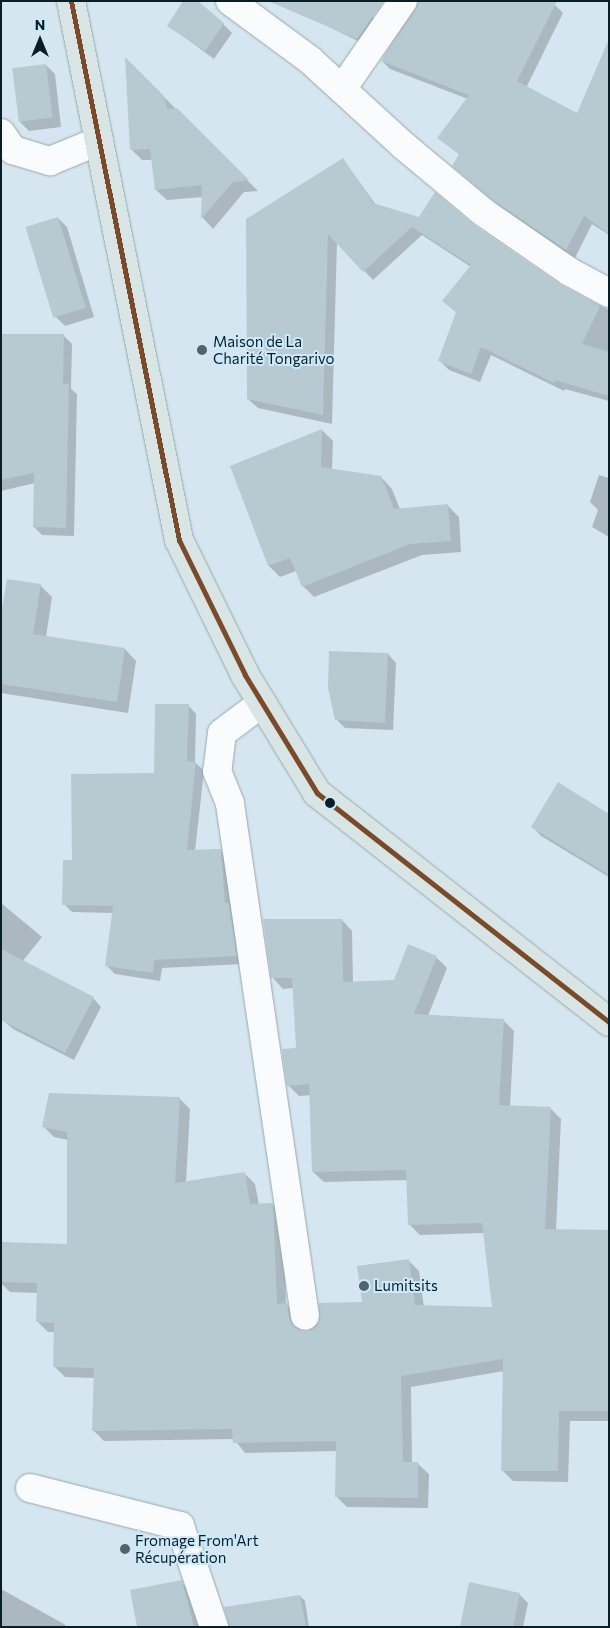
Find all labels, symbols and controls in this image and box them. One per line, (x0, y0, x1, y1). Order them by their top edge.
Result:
north arrow (15, 15, 65, 65)
text: N (35, 16, 45, 33)
place label: Maison de La Charité Tongarivo (213, 332, 335, 367)
marker: Maison de La Charité Tongarivo (195, 343, 209, 357)
unlabelled marker (325, 798, 335, 808)
place label: Lumitsits (374, 1277, 438, 1295)
marker: Lumitsits (358, 1280, 370, 1292)
place label: Fromage From'Art Récupération (135, 1531, 259, 1566)
marker: Fromage From'Art Récupération (119, 1543, 131, 1555)

